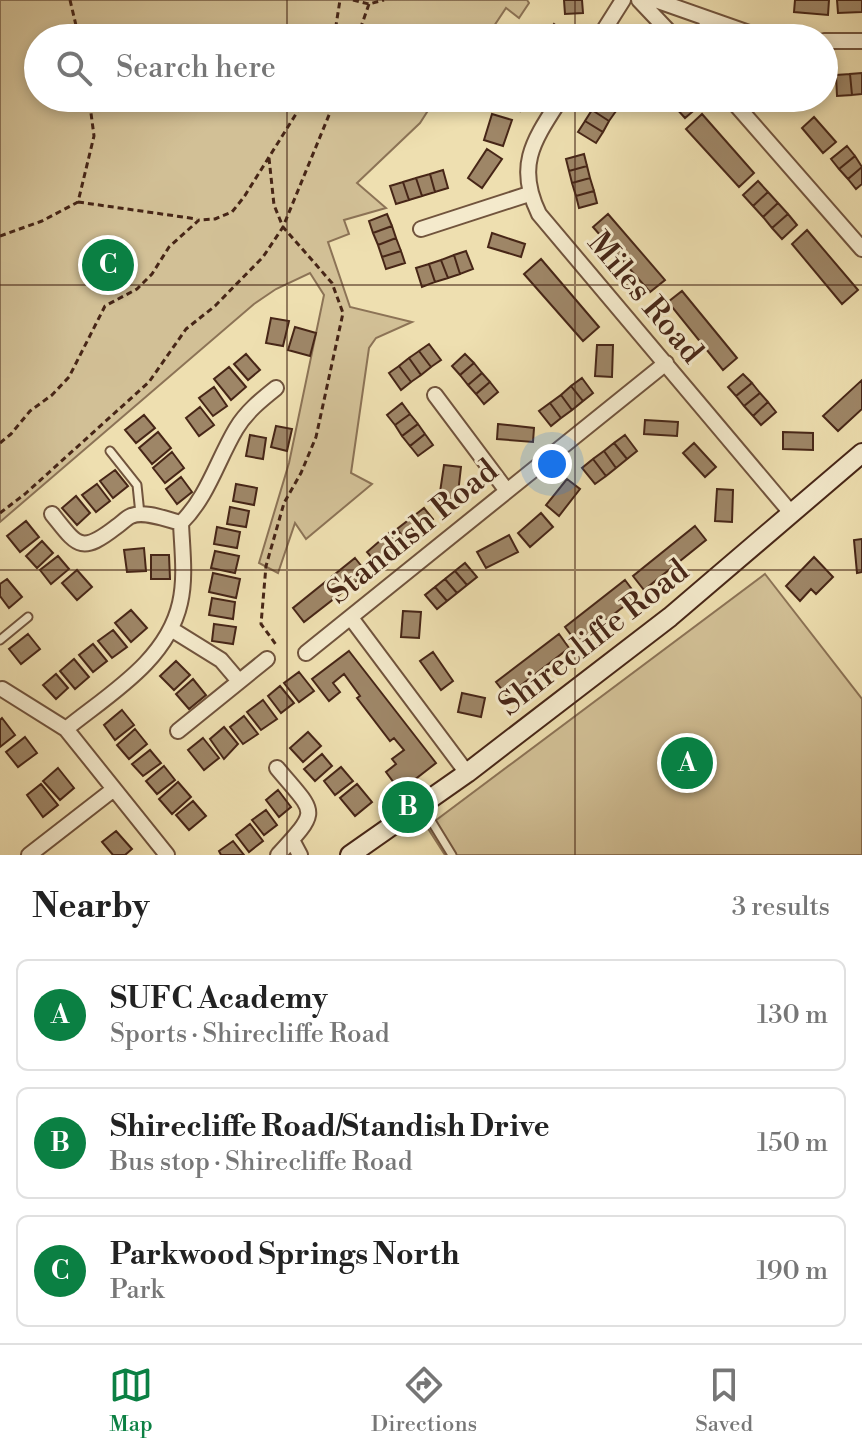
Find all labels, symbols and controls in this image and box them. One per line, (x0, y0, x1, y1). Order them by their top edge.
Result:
search box (24, 24, 838, 112)
icon: search (52, 46, 96, 90)
text: Search here (116, 49, 276, 87)
street label: Miles Road (579, 224, 712, 372)
pin: C (82, 235, 134, 295)
your location (532, 444, 572, 484)
street label: Standish Road (319, 451, 506, 613)
street label: Shirecliffe Road (490, 551, 697, 725)
pin: A (661, 733, 713, 793)
pin: B (382, 777, 434, 837)
text: Nearby (32, 886, 150, 928)
text: 3 results (732, 891, 830, 923)
text: SUFC Academy (110, 980, 328, 1018)
text: A (51, 999, 69, 1031)
text: 130 m (757, 999, 828, 1031)
text: Sports · Shirecliffe Road (110, 1018, 390, 1050)
text: Shirecliffe Road/Standish Drive (110, 1108, 550, 1146)
text: B (50, 1127, 70, 1159)
text: 150 m (757, 1127, 828, 1159)
text: Bus stop · Shirecliffe Road (110, 1146, 412, 1178)
text: Parkwood Springs North (110, 1236, 460, 1274)
text: C (51, 1255, 69, 1287)
text: 190 m (757, 1255, 828, 1287)
text: Park (110, 1274, 164, 1306)
tab: Map (109, 1363, 153, 1438)
tab: Directions (371, 1363, 477, 1438)
tab: Saved (695, 1363, 753, 1438)

